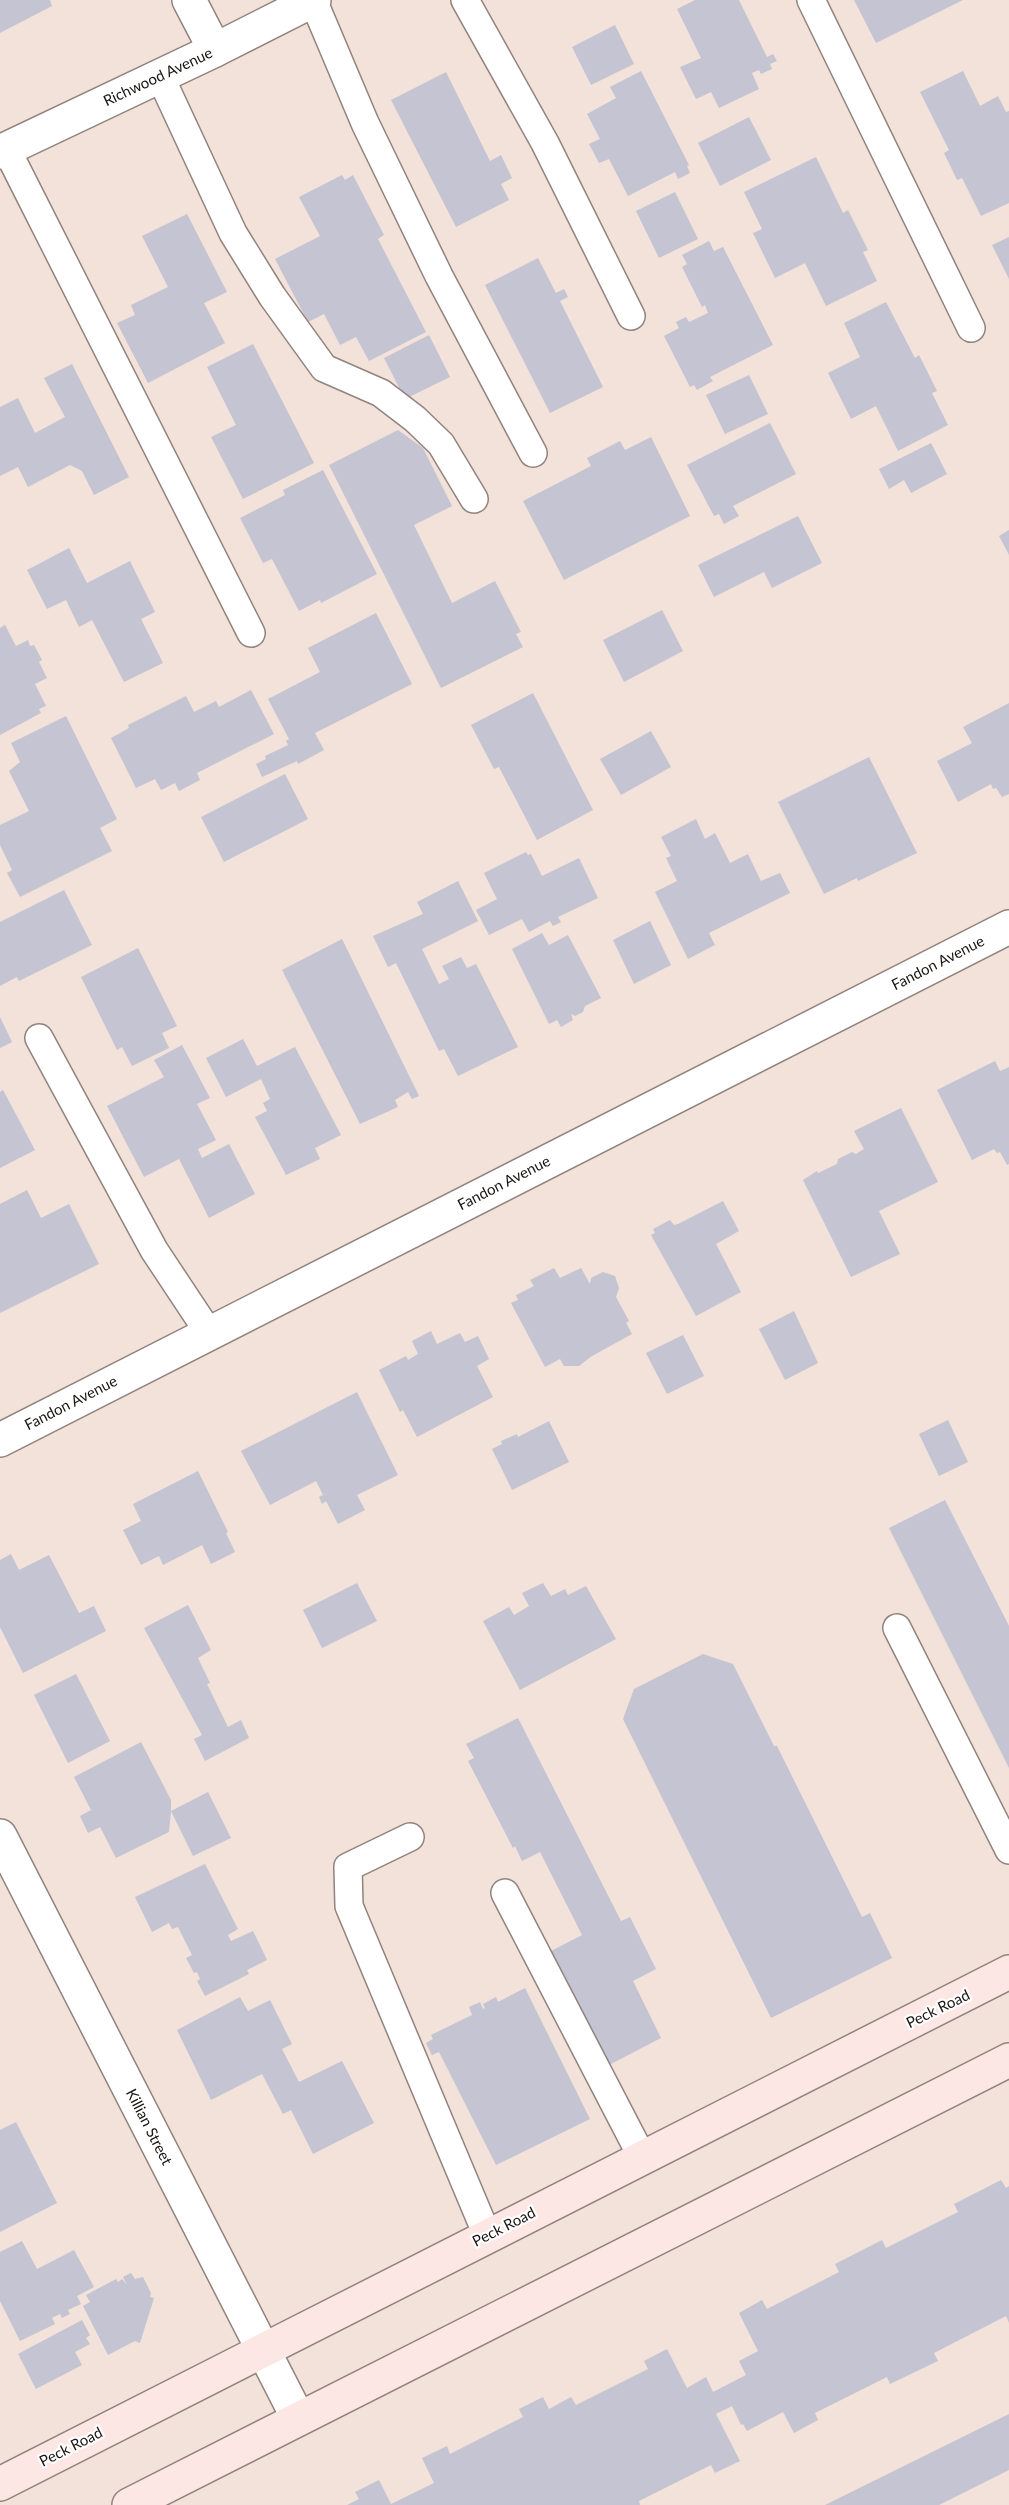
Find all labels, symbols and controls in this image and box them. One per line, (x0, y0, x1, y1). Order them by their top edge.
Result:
street label: Richwood Avenue (100, 43, 215, 109)
street label: Fandon Avenue (888, 931, 987, 993)
street label: Fandon Avenue (454, 1151, 553, 1213)
street label: Fandon Avenue (21, 1371, 120, 1433)
street label: Peck Road (903, 1985, 972, 2031)
street label: Killian Street (123, 2085, 177, 2168)
street label: Peck Road (469, 2203, 538, 2250)
street label: Peck Road (36, 2423, 105, 2470)

